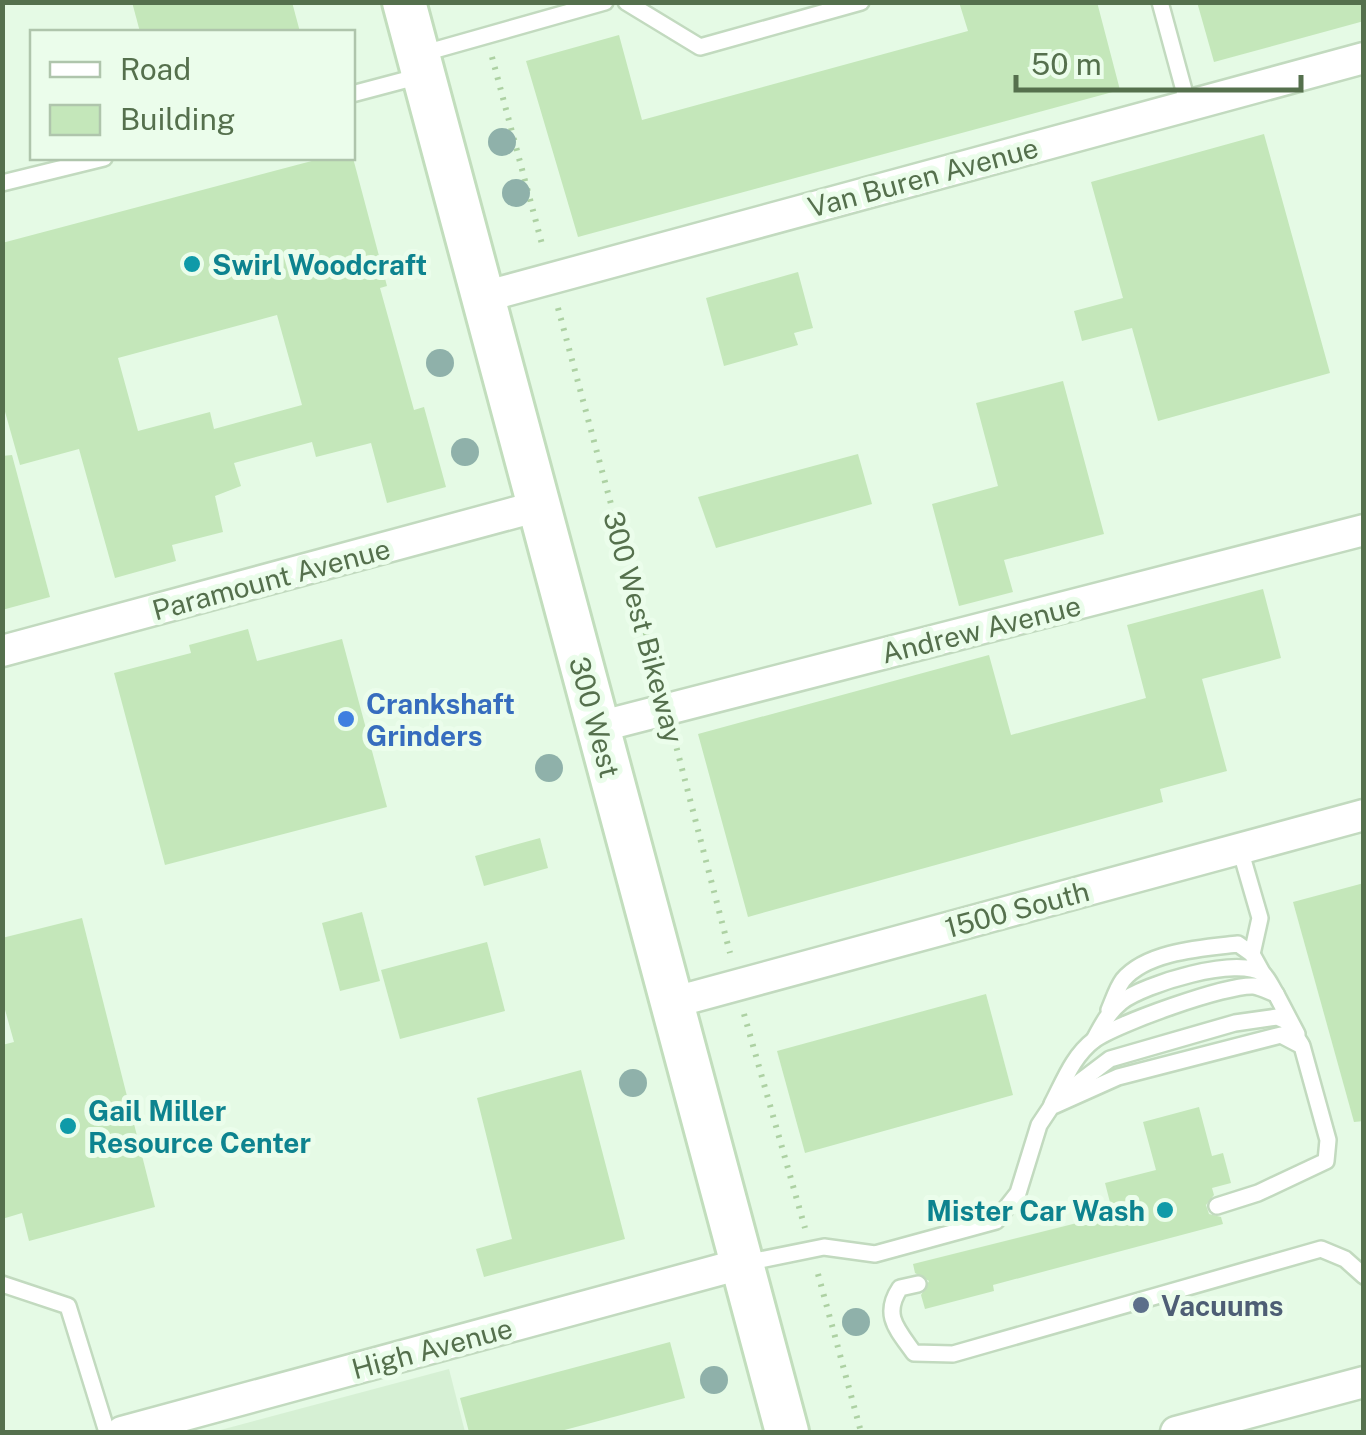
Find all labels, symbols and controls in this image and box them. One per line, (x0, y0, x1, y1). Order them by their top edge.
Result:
legend (30, 30, 355, 160)
scale bar (1016, 30, 1301, 92)
text: 50 m (1031, 46, 1102, 82)
text: Road (120, 51, 191, 87)
text: Building (120, 101, 235, 137)
street label: Van Buren Avenue (804, 130, 1042, 224)
place label: Swirl Woodcraft (212, 248, 427, 281)
marker: Swirl Woodcraft (181, 253, 203, 275)
street label: 300 West Bikeway (597, 508, 691, 747)
street label: Paramount Avenue (148, 531, 394, 627)
street label: Andrew Avenue (878, 588, 1084, 670)
street label: 300 West (563, 653, 627, 781)
place label: Crankshaft Grinders (366, 687, 515, 752)
marker: Crankshaft Grinders (335, 708, 357, 730)
street label: 1500 South (941, 874, 1093, 944)
place label: Gail Miller Resource Center (88, 1094, 311, 1159)
marker: Gail Miller Resource Center (57, 1115, 79, 1137)
place label: Mister Car Wash (926, 1194, 1145, 1227)
marker: Mister Car Wash (1154, 1199, 1176, 1221)
place label: Vacuums (1161, 1289, 1283, 1322)
marker: Vacuums (1130, 1294, 1152, 1316)
street label: High Avenue (348, 1311, 516, 1385)

